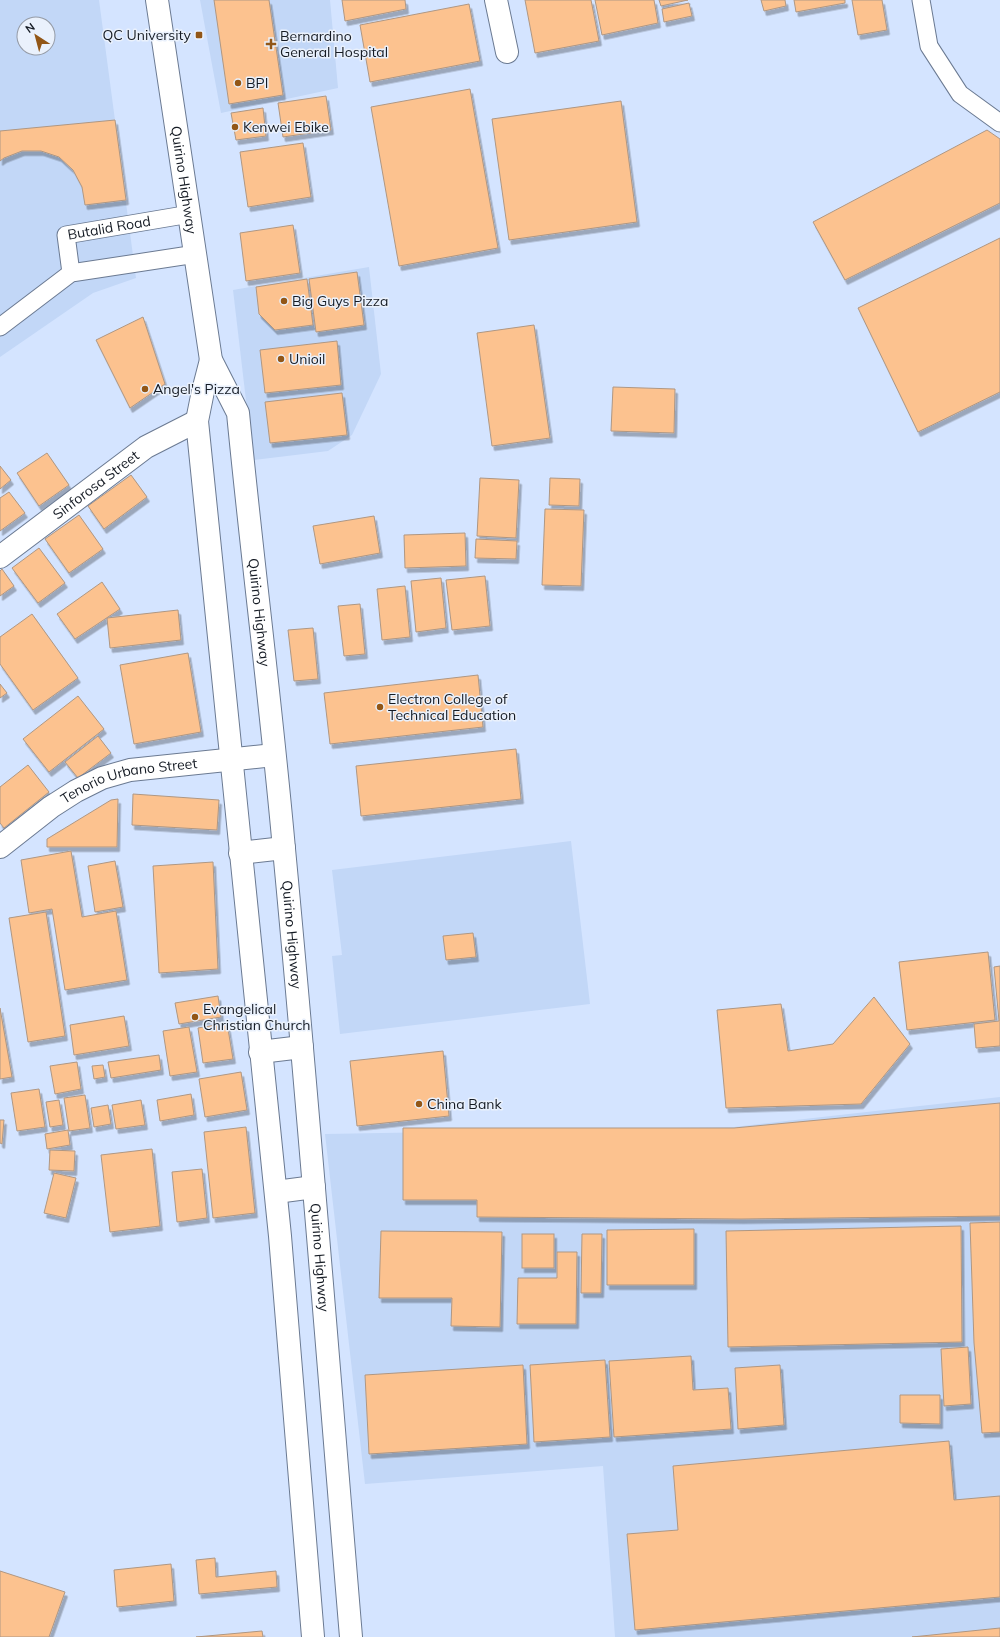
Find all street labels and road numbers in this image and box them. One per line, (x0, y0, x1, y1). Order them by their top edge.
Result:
street label: Quirino Highway (167, 125, 201, 236)
street label: Butalid Road (66, 212, 152, 244)
street label: Sinforosa Street (49, 446, 143, 523)
street label: Quirino Highway (244, 557, 274, 668)
street label: Tenorio Urbano Street (57, 754, 198, 808)
street label: Quirino Highway (278, 880, 306, 990)
street label: Quirino Highway (306, 1202, 333, 1313)

